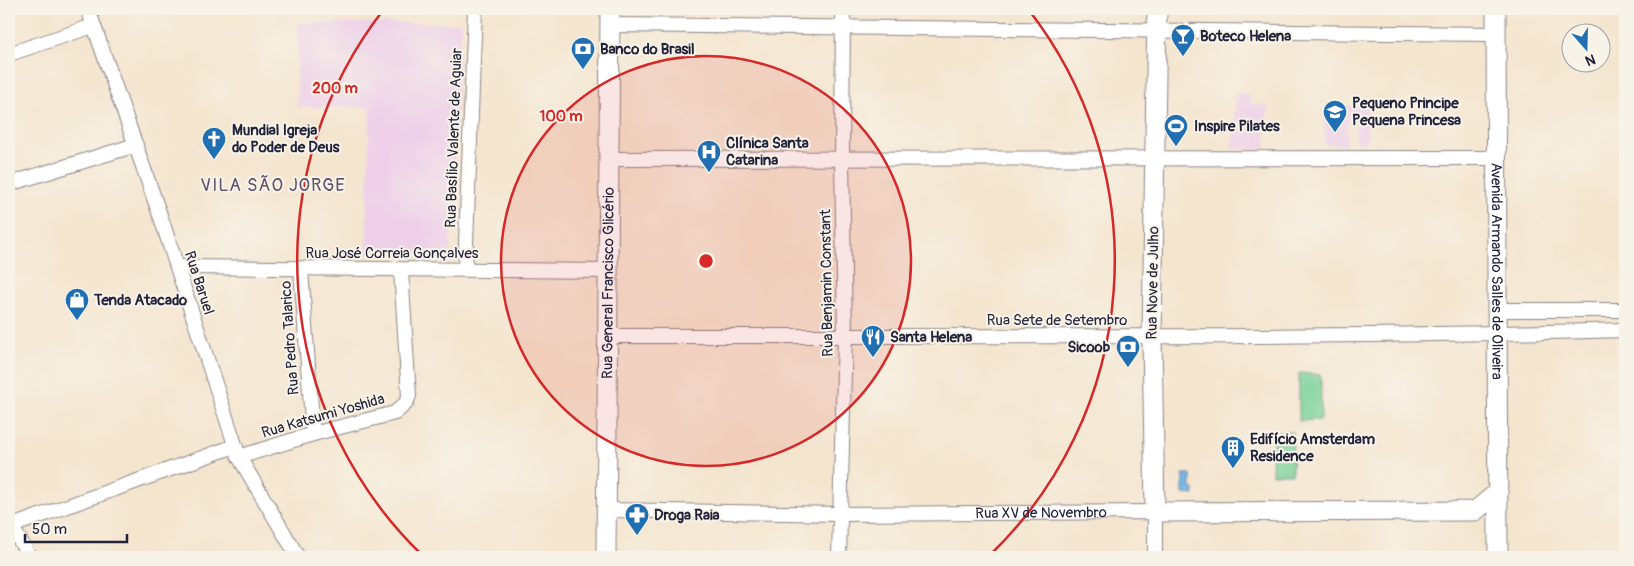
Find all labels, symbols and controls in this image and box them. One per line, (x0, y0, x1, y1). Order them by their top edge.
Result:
north arrow (1562, 22, 1612, 72)
bar icon: Boteco Helena (1170, 23, 1196, 57)
place label: Boteco Helena (1200, 27, 1291, 46)
bank icon: Banco do Brasil (570, 36, 596, 70)
place label: Banco do Brasil (600, 40, 695, 59)
street label: Rua Basílio Valente de Aguiar (441, 47, 467, 228)
text: N (1583, 50, 1598, 69)
text: 200 m (312, 79, 358, 98)
place label: Pequeno Principe Pequena Princesa (1352, 94, 1461, 130)
school or university icon: Pequeno Principe Pequena Princesa (1322, 99, 1348, 133)
text: 100 m (540, 107, 582, 126)
sports icon: Inspire Pilates (1163, 113, 1189, 147)
place label: Inspire Pilates (1194, 117, 1280, 136)
place label: Mundial Igreja do Poder de Deus (232, 121, 340, 157)
church icon: Mundial Igreja do Poder de Deus (201, 126, 227, 160)
place label: Clínica Santa Catarina (726, 134, 809, 170)
hospital icon: Clínica Santa Catarina (696, 139, 722, 173)
street label: Avenida Armando Salles de Oliveira (1487, 162, 1507, 380)
district label: VILA SÃO JORGE (200, 174, 346, 197)
street label: Rua General Francisco Glicério (598, 187, 618, 379)
street label: Rua Benjamin Constant (816, 208, 838, 357)
street label: Rua Nove de Julho (1143, 226, 1163, 340)
street label: Rua José Correia Gonçalves (305, 244, 479, 263)
street label: Rua Baruel (180, 249, 218, 317)
centre of rings (697, 252, 715, 270)
street label: Rua Pedro Talarico (277, 280, 303, 396)
shop icon: Tenda Atacado (64, 287, 90, 321)
place label: Tenda Atacado (93, 291, 187, 310)
street label: Rua Sete de Setembro (987, 311, 1127, 330)
restaurant icon: Santa Helena (860, 324, 886, 358)
place label: Santa Helena (890, 328, 972, 347)
bank icon: Sicoob (1115, 334, 1141, 368)
place label: Sicoob (1067, 338, 1110, 357)
street label: Rua Katsumi Yoshida (259, 389, 387, 443)
place label: Edifício Amsterdam Residence (1250, 430, 1375, 466)
building icon: Edifício Amsterdam Residence (1220, 435, 1246, 469)
pharmacy icon: Droga Raia (624, 502, 650, 536)
street label: Rua XV de Novembro (975, 503, 1107, 523)
place label: Droga Raia (654, 506, 720, 525)
scale bar (25, 511, 128, 543)
text: 50 m (32, 520, 67, 539)

